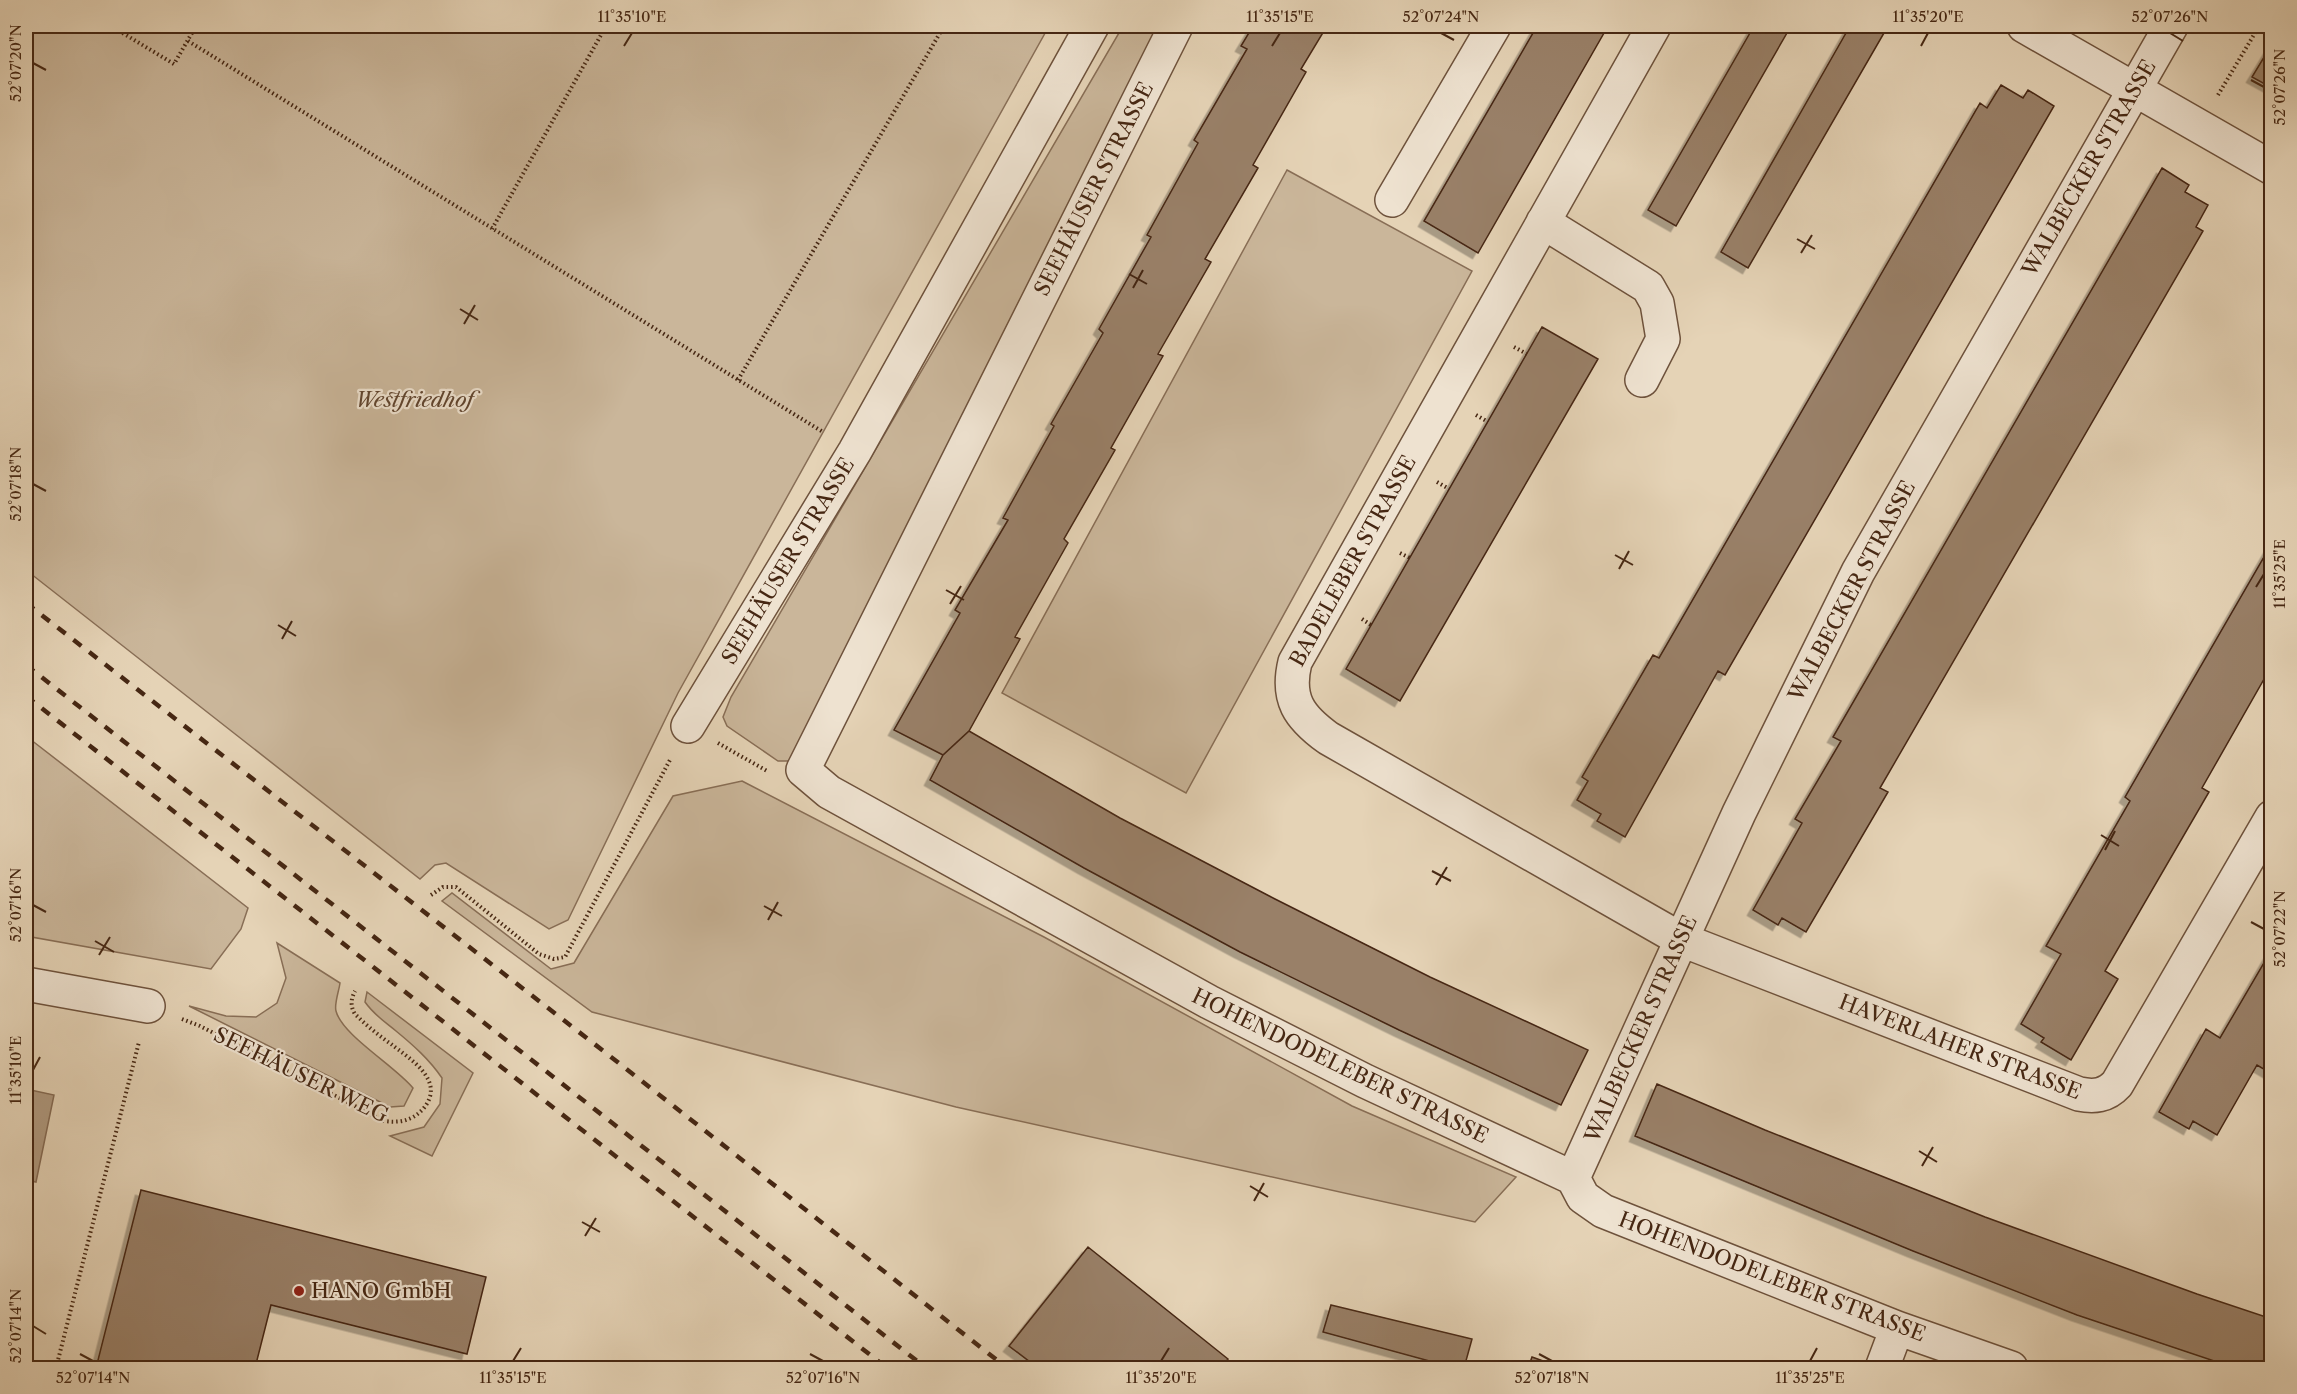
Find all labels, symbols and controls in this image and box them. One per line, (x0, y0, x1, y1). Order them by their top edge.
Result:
text: 11°35'10"E (598, 7, 666, 26)
text: 11°35'15"E (1246, 7, 1314, 26)
text: 52°07'24"N (1403, 7, 1479, 26)
text: 11°35'20"E (1892, 7, 1964, 26)
text: 52°07'26"N (2132, 7, 2208, 26)
text: 52°07'20"N (6, 24, 25, 102)
text: 52°07'26"N (2270, 49, 2289, 125)
street label: WALBECKER STRASSE (2016, 55, 2161, 281)
street label: SEEHÄUSER STRASSE (1029, 78, 1158, 300)
park label: Westfriedhof (355, 387, 480, 412)
text: 52°07'18"N (6, 447, 25, 522)
street label: BADELEBER STRASSE (1284, 451, 1421, 671)
street label: SEEHÄUSER STRASSE (716, 453, 859, 668)
street label: WALBECKER STRASSE (1782, 476, 1920, 706)
text: 11°35'25"E (2270, 539, 2289, 609)
text: 52°07'16"N (6, 868, 25, 942)
text: 52°07'22"N (2270, 890, 2289, 968)
street label: WALBECKER STRASSE (1579, 911, 1702, 1147)
street label: HOHENDODELEBER STRASSE (1188, 983, 1492, 1148)
street label: HAVERLAHER STRASSE (1835, 989, 2085, 1104)
street label: SEEHÄUSER WEG (210, 1021, 393, 1128)
text: 11°35'10"E (6, 1036, 25, 1104)
street label: HOHENDODELEBER STRASSE (1615, 1206, 1929, 1347)
place label: HANO GmbH (311, 1278, 451, 1303)
marker: HANO GmbH (292, 1284, 306, 1298)
text: 52°07'14"N (6, 1289, 25, 1363)
text: 52°07'14"N (56, 1368, 130, 1387)
text: 11°35'15"E (479, 1368, 547, 1387)
text: 52°07'16"N (786, 1368, 860, 1387)
text: 11°35'20"E (1125, 1368, 1197, 1387)
text: 52°07'18"N (1515, 1368, 1590, 1387)
text: 11°35'25"E (1775, 1368, 1845, 1387)

